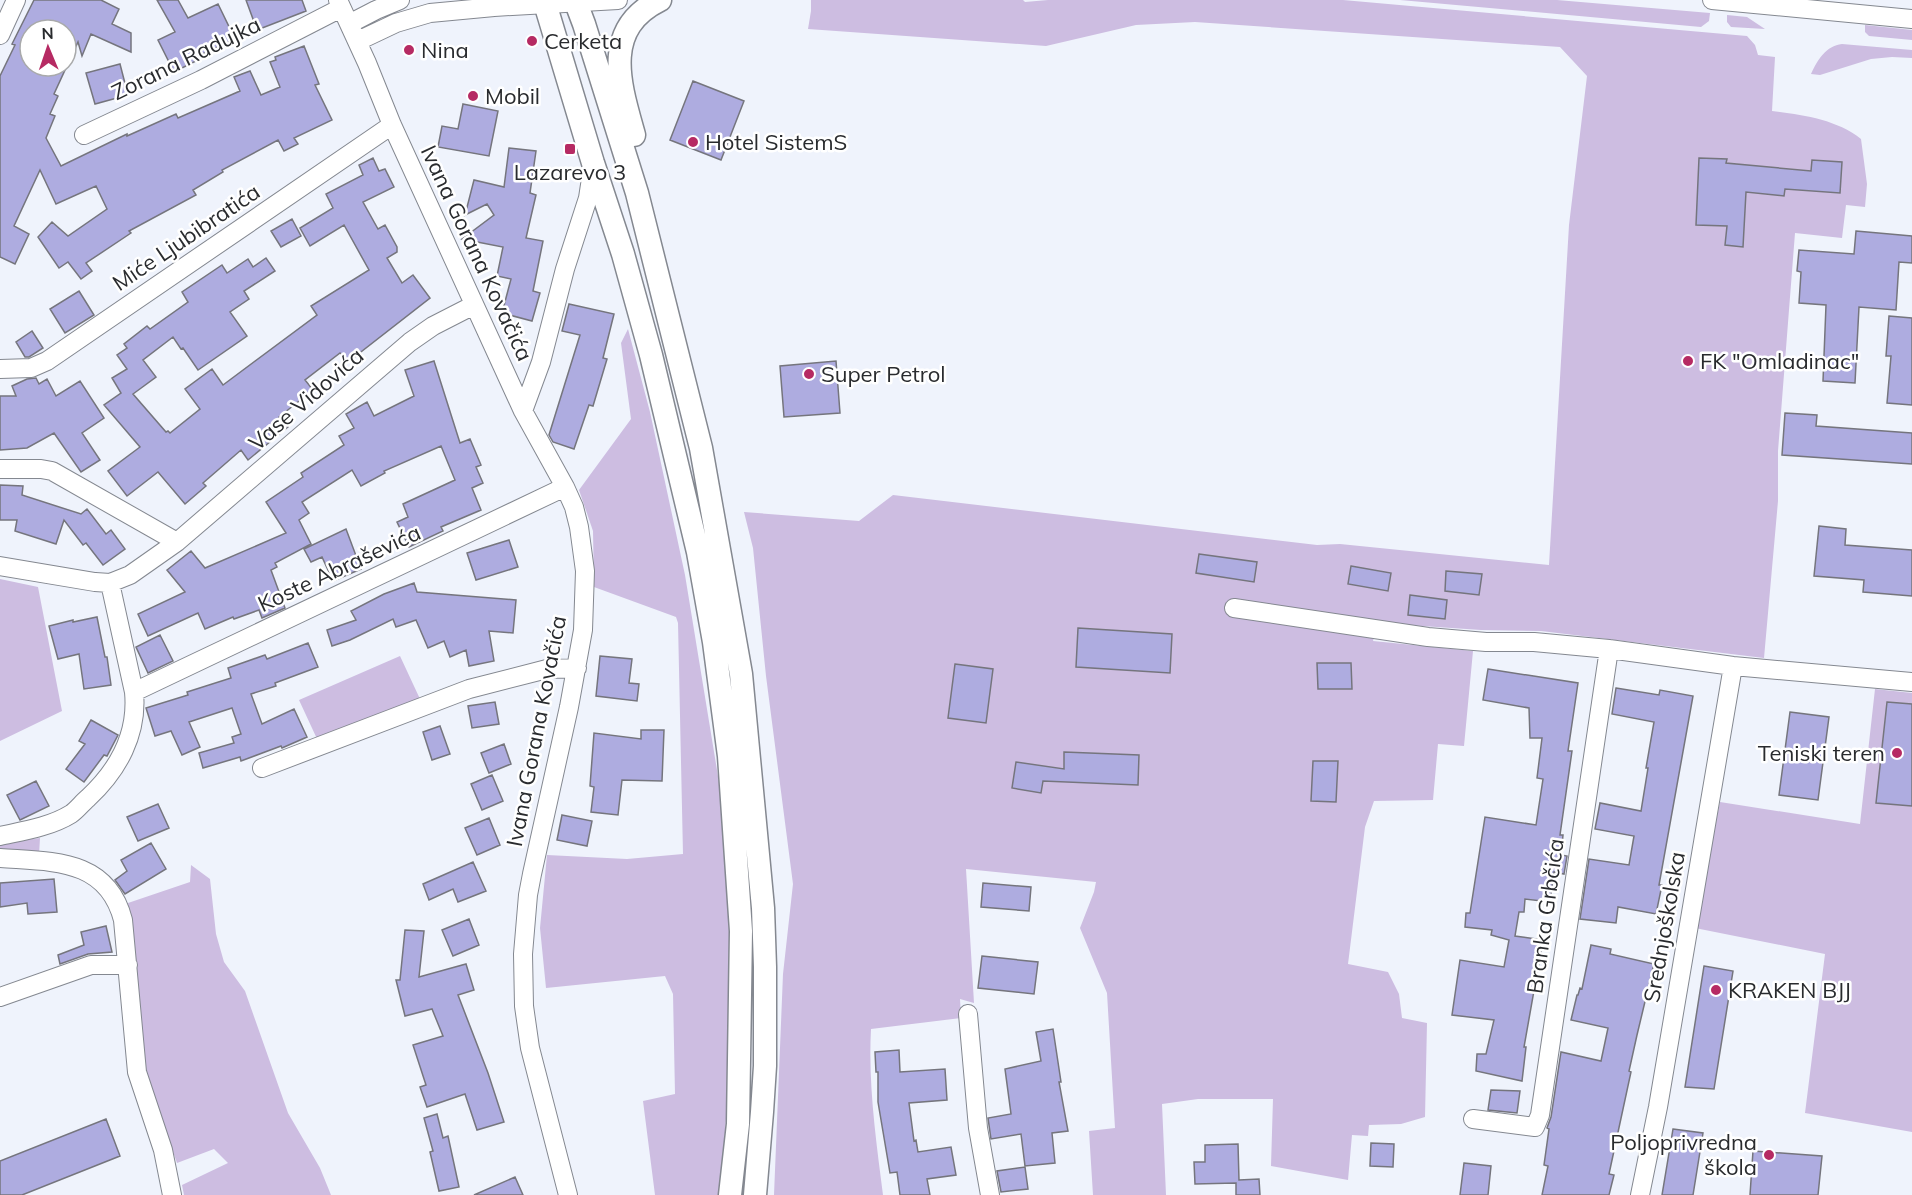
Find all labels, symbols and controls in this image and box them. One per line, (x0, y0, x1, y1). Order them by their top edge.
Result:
street label: Zorana Radujka (107, 10, 265, 106)
north arrow (18, 18, 78, 78)
text: N (41, 23, 54, 43)
place label: Cerketa (544, 27, 622, 55)
marker: Cerketa (525, 34, 539, 48)
place label: Nina (421, 36, 469, 64)
marker: Nina (402, 43, 416, 57)
place label: Mobil (485, 82, 540, 110)
marker: Mobil (466, 89, 480, 103)
place label: Hotel SistemS (705, 128, 847, 156)
marker: Hotel SistemS (686, 135, 700, 149)
street label: Ivana Gorana Kovačića (415, 141, 539, 365)
marker: Lazarevo 3 (563, 142, 577, 156)
place label: Lazarevo 3 (514, 158, 626, 186)
street label: Miće Ljubibratića (107, 177, 265, 297)
street label: Vase Vidovića (243, 342, 369, 456)
place label: FK "Omladinac" (1700, 347, 1859, 375)
marker: FK "Omladinac" (1681, 354, 1695, 368)
place label: Super Petrol (821, 360, 945, 388)
marker: Super Petrol (802, 367, 816, 381)
street label: Koste Abraševića (253, 518, 425, 618)
street label: Ivana Gorana Kovačića (500, 613, 572, 849)
place label: Teniski teren (1758, 739, 1885, 767)
marker: Teniski teren (1890, 746, 1904, 760)
street label: Branka Grbčića (1520, 837, 1570, 995)
street label: Srednjoškolska (1637, 849, 1691, 1005)
place label: KRAKEN BJJ (1728, 976, 1851, 1004)
marker: KRAKEN BJJ (1709, 983, 1723, 997)
place label: Poljoprivredna škola (1610, 1128, 1757, 1181)
marker: Poljoprivredna škola (1762, 1148, 1776, 1162)

